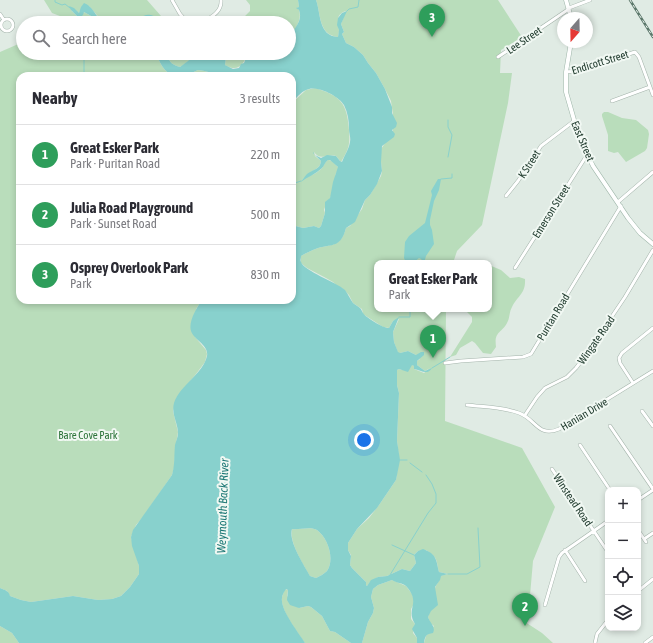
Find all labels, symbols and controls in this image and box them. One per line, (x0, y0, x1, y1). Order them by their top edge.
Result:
pin: 3 (419, 4, 445, 37)
north arrow (557, 12, 593, 48)
search box (16, 16, 296, 60)
street label: Lee Street (504, 24, 544, 56)
icon: search (30, 27, 52, 49)
text: Search here (62, 30, 127, 47)
street label: Endicott Street (570, 48, 630, 76)
text: Nearby (32, 88, 78, 108)
text: 3 results (240, 91, 280, 106)
street label: East Street (569, 119, 597, 163)
text: Great Esker Park (70, 139, 159, 156)
text: 1 (42, 147, 48, 162)
text: 220 m (251, 147, 280, 162)
street label: K Street (516, 148, 542, 180)
text: Park · Puritan Road (70, 156, 160, 171)
street label: Emerson Street (530, 182, 572, 240)
text: Julia Road Playground (70, 199, 193, 216)
text: 2 (42, 207, 48, 222)
text: 500 m (251, 207, 280, 222)
text: Park · Sunset Road (70, 216, 157, 231)
text: Osprey Overlook Park (70, 259, 188, 276)
popup (374, 260, 492, 312)
text: 3 (42, 267, 48, 282)
text: 830 m (251, 267, 280, 282)
text: Great Esker Park (389, 270, 477, 287)
text: Park (70, 276, 92, 291)
text: Park (389, 287, 410, 302)
street label: Puritan Road (534, 291, 572, 343)
street label: Wingate Road (575, 314, 617, 366)
pin: 1 (420, 325, 446, 358)
street label: Hanian Drive (558, 395, 610, 433)
park label: Bare Cove Park (58, 429, 118, 441)
your location (354, 430, 374, 450)
water label: Weymouth Back River (214, 458, 232, 554)
street label: Winstead Road (551, 472, 595, 528)
map controls (605, 487, 641, 631)
button: + (605, 487, 641, 523)
button: − (605, 523, 641, 559)
button: locate (605, 559, 641, 595)
pin: 2 (512, 593, 538, 626)
button: layers (605, 595, 641, 631)

